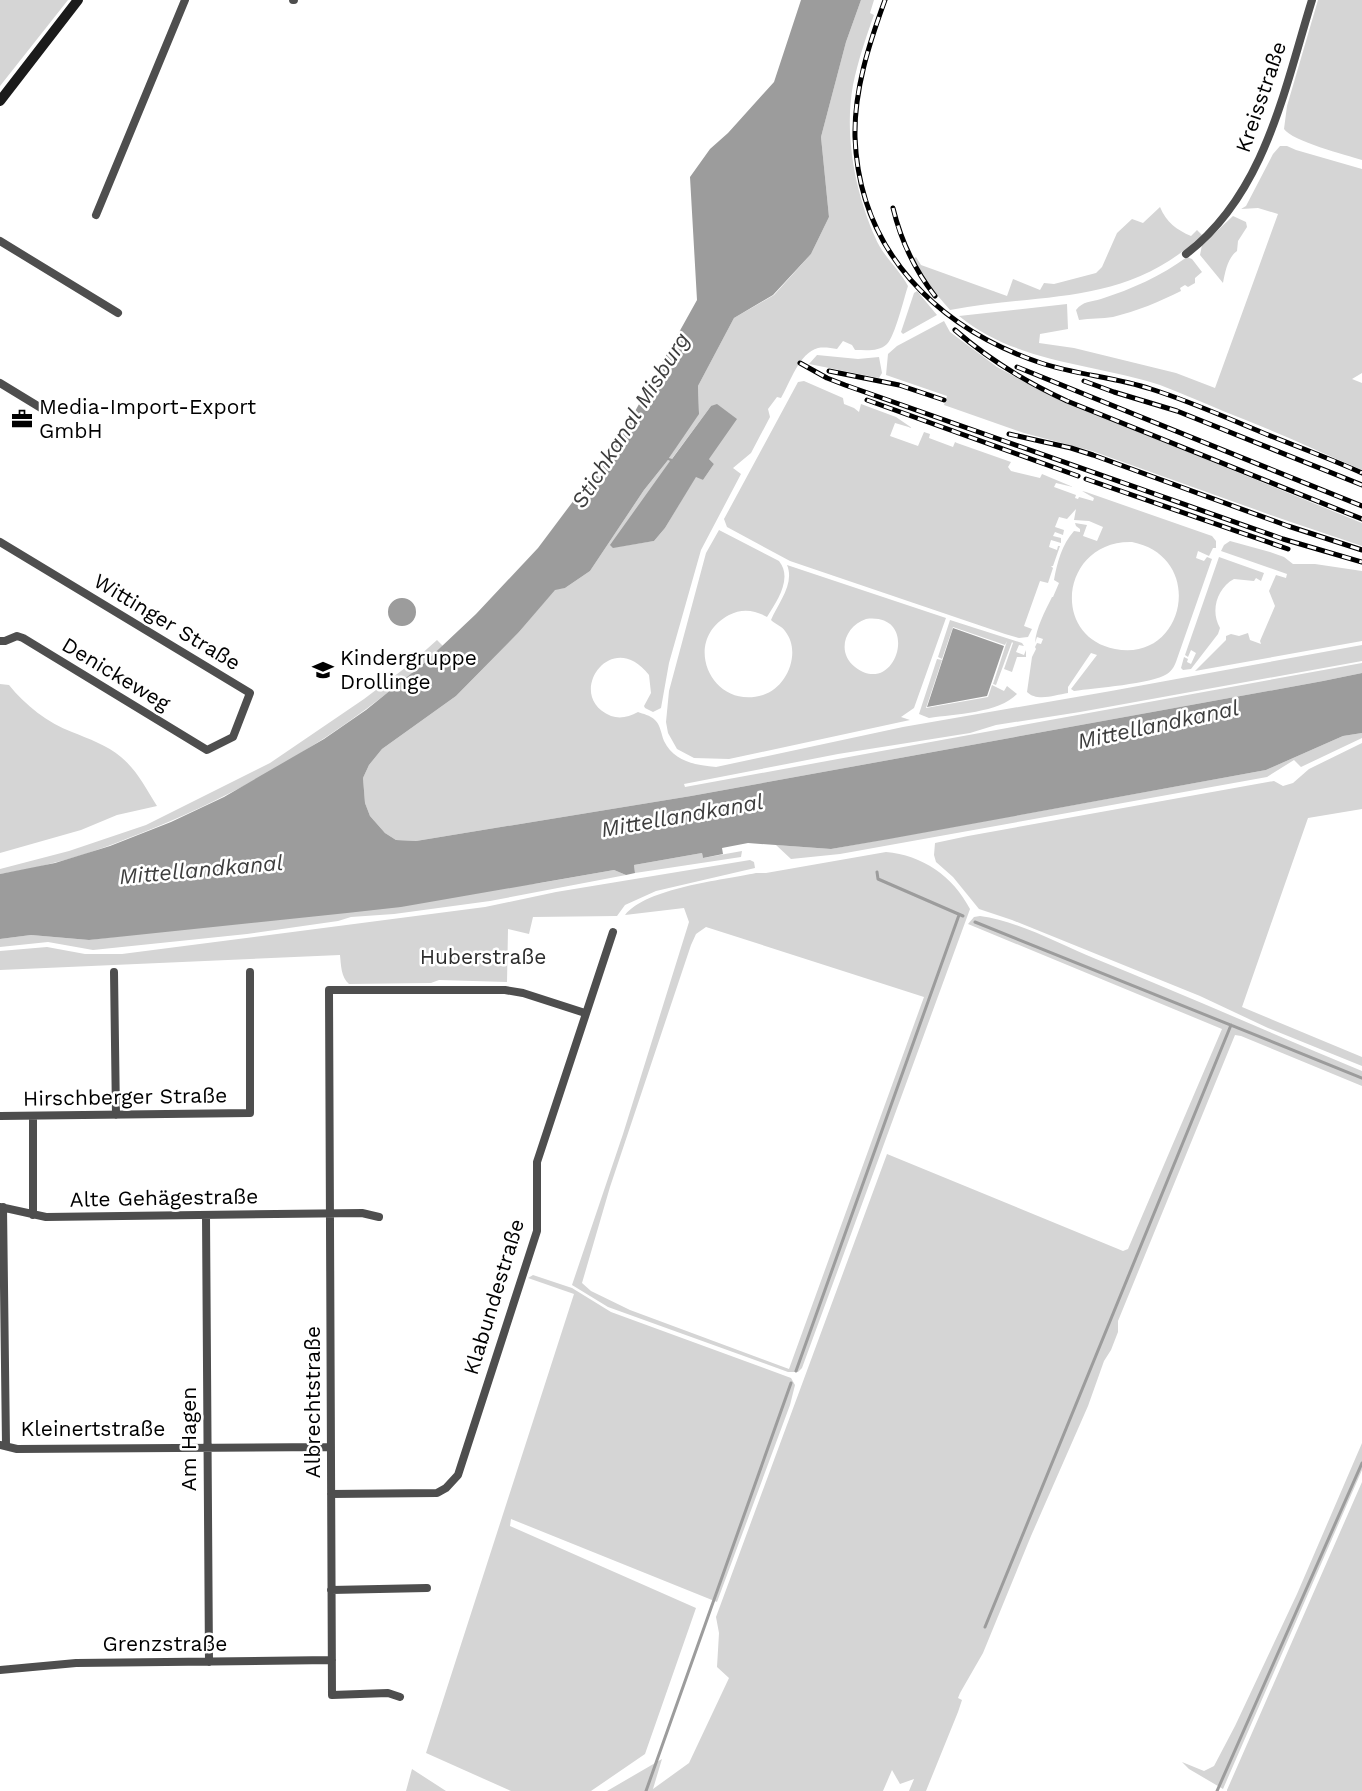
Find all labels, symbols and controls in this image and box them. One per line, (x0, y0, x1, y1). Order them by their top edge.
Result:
street label: Kreisstraße (1230, 38, 1291, 156)
water label: Stichkanal Misburg (566, 328, 695, 513)
place label: Media-Import-Export GmbH (39, 394, 256, 443)
office icon: Media-Import-Export GmbH (10, 407, 34, 431)
street label: Wittinger Straße (89, 568, 245, 675)
street label: Denickeweg (58, 632, 175, 716)
place label: Kindergruppe Drollinge (340, 645, 477, 694)
school or university icon: Kindergruppe Drollinge (311, 658, 335, 682)
water label: Mittellandkanal (1075, 695, 1241, 754)
water label: Mittellandkanal (599, 789, 766, 842)
water label: Mittellandkanal (118, 850, 284, 889)
park label: Huberstraße (420, 944, 546, 969)
street label: Hirschberger Straße (23, 1082, 227, 1111)
street label: Alte Gehägestraße (70, 1183, 258, 1212)
street label: Klabundestraße (458, 1216, 529, 1378)
street label: Albrechtstraße (300, 1326, 325, 1478)
street label: Am Hagen (176, 1387, 201, 1491)
street label: Kleinertstraße (21, 1416, 165, 1441)
street label: Grenzstraße (103, 1631, 227, 1656)

